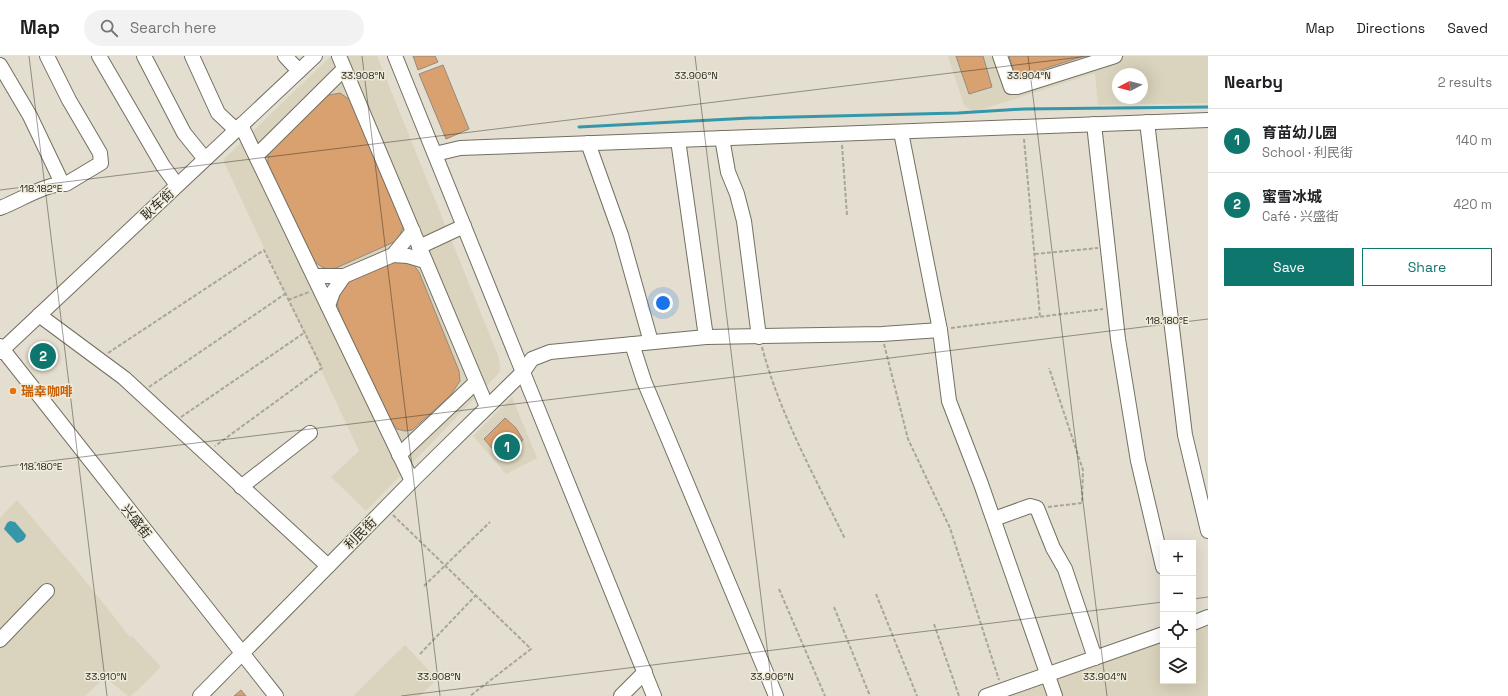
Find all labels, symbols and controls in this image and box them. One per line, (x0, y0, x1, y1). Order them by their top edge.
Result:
search box (84, 10, 364, 46)
text: Map (20, 15, 60, 40)
icon: search (98, 17, 120, 39)
text: Search here (130, 18, 216, 37)
text: Map (1305, 19, 1335, 37)
text: Directions (1357, 19, 1425, 37)
text: Saved (1447, 19, 1488, 37)
north arrow (1112, 68, 1148, 104)
text: 33.908°N (341, 69, 385, 82)
text: 33.906°N (674, 69, 718, 82)
text: 33.904°N (1007, 69, 1051, 82)
text: Nearby (1224, 71, 1283, 93)
text: 2 results (1438, 74, 1492, 91)
text: 育苗幼儿园 (1262, 123, 1337, 142)
text: 1 (1234, 132, 1240, 149)
text: 140 m (1456, 132, 1492, 149)
text: School · 利民街 (1262, 144, 1353, 161)
text: 118.182°E (20, 182, 63, 195)
street label: 耿车街 (137, 185, 177, 224)
text: 蜜雪冰城 (1262, 187, 1322, 206)
text: 2 (1233, 196, 1241, 213)
text: 420 m (1453, 196, 1492, 213)
text: Café · 兴盛街 (1262, 208, 1339, 225)
button: Save (1224, 248, 1354, 286)
button: Share (1362, 248, 1492, 286)
your location (653, 293, 673, 313)
text: 118.180°E (1146, 314, 1189, 327)
pin: 2 (30, 341, 56, 371)
place label: 瑞幸咖啡 (21, 383, 73, 400)
marker: 瑞幸咖啡 (8, 386, 18, 396)
pin: 1 (494, 432, 520, 462)
text: 118.180°E (20, 460, 63, 473)
street label: 兴盛街 (118, 501, 155, 542)
street label: 利民街 (341, 514, 380, 553)
map controls (1160, 540, 1196, 684)
button: + (1160, 540, 1196, 576)
button: − (1160, 576, 1196, 612)
button: locate (1160, 612, 1196, 648)
button: layers (1160, 648, 1196, 684)
text: 33.910°N (85, 670, 127, 683)
text: 33.908°N (417, 670, 461, 683)
text: 33.906°N (750, 670, 794, 683)
text: 33.904°N (1083, 670, 1127, 683)

